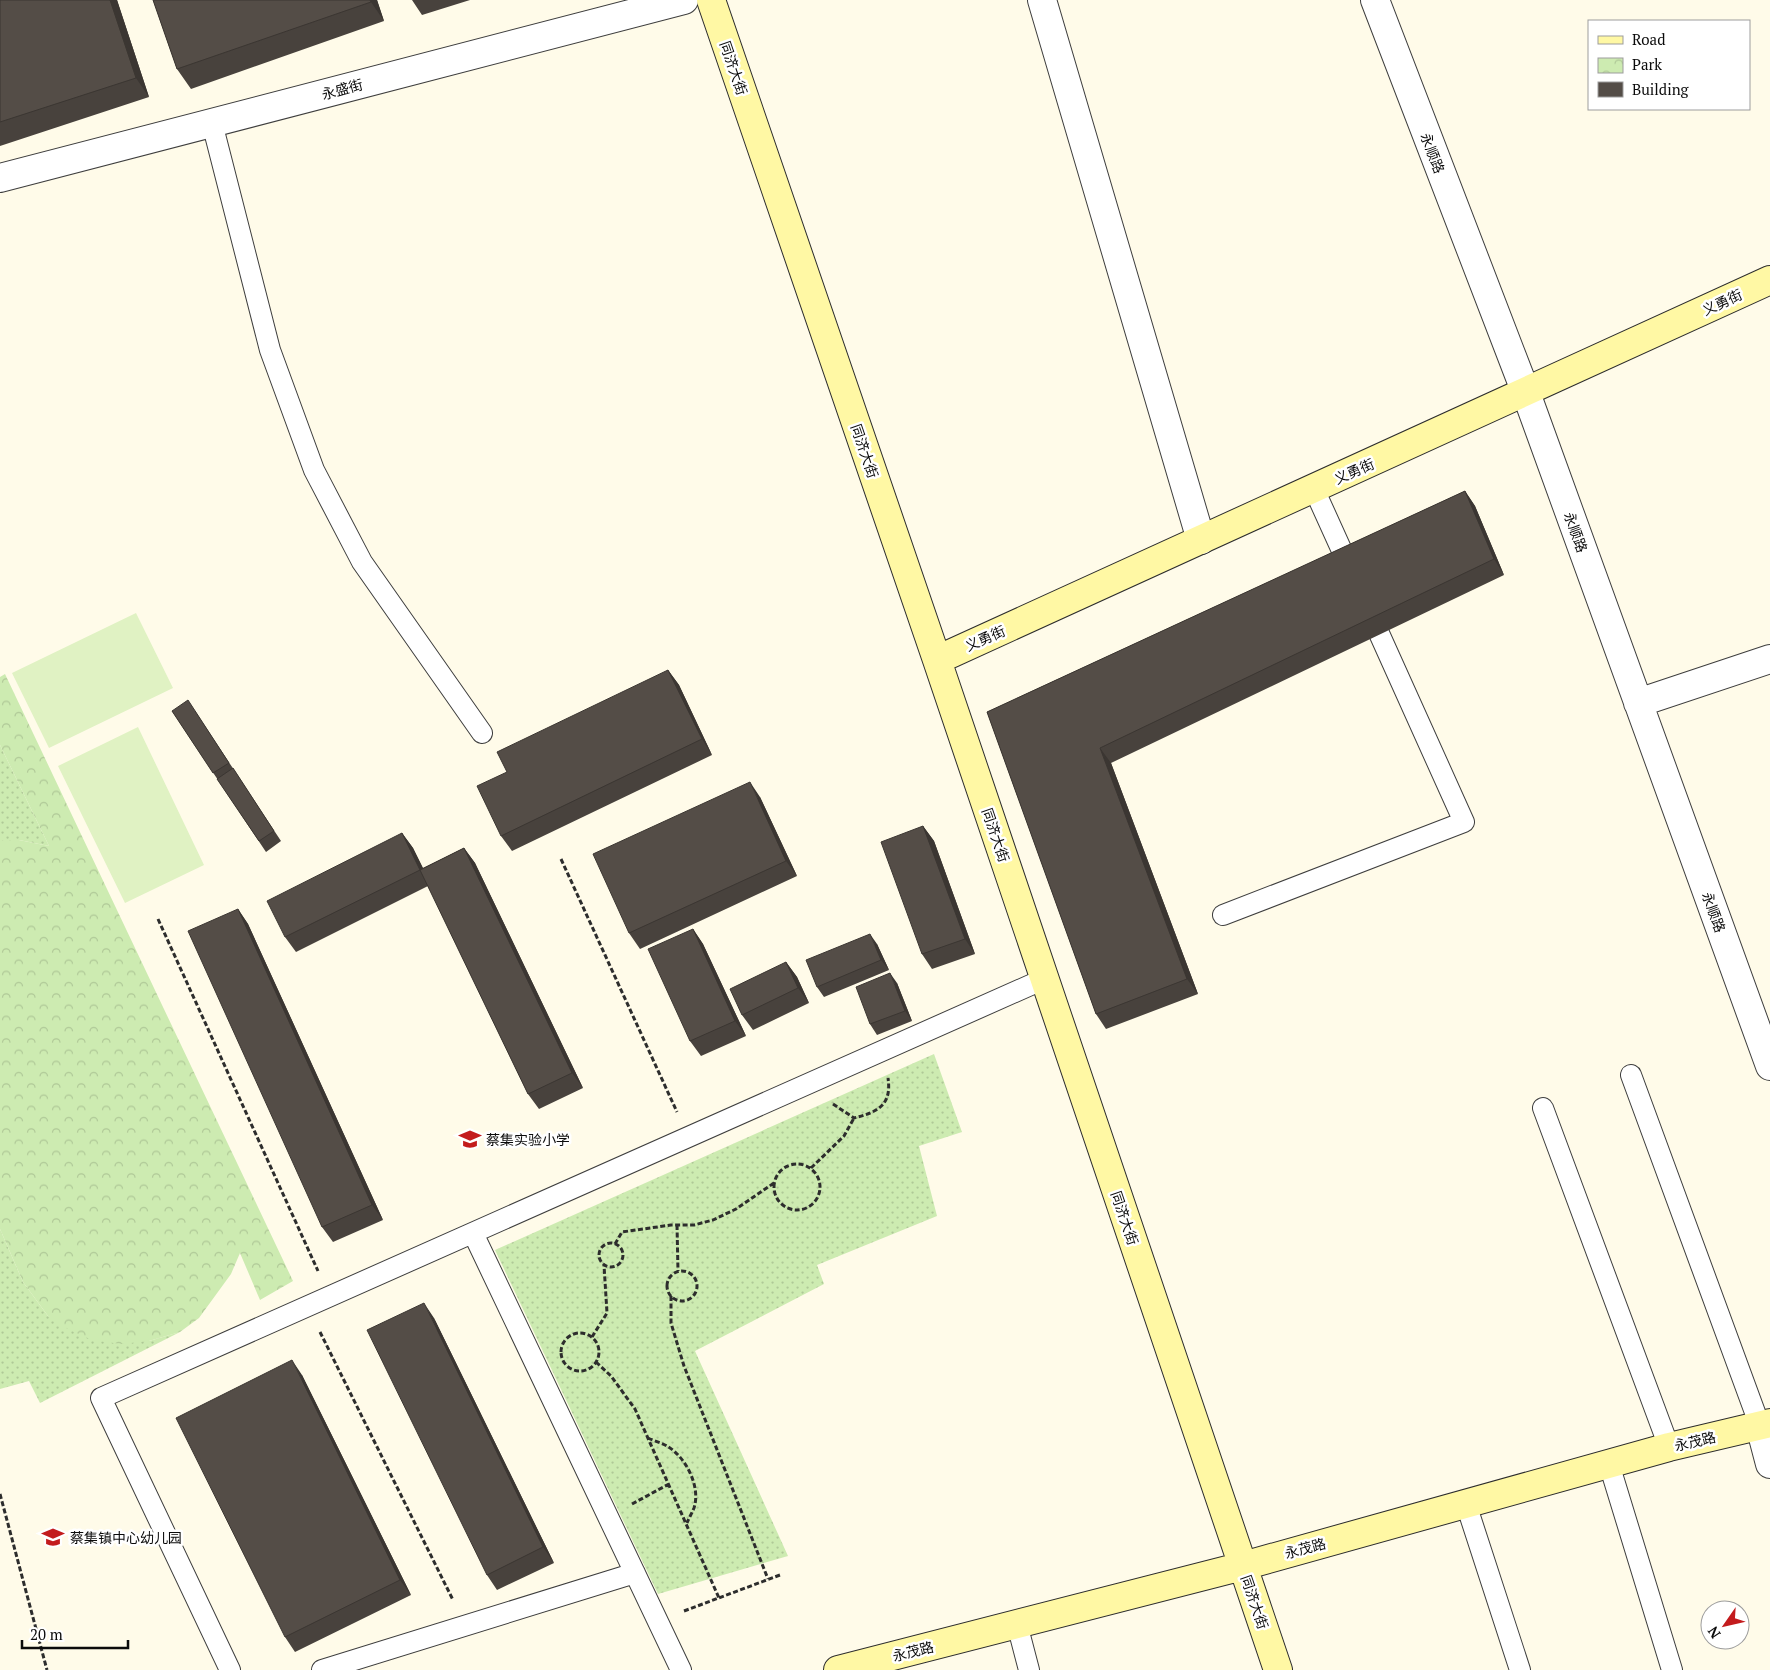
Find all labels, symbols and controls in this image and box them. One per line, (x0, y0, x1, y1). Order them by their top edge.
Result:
legend (1588, 20, 1750, 110)
text: Road (1632, 29, 1665, 49)
street label: 同济大街 (716, 38, 752, 98)
text: Park (1632, 54, 1662, 74)
street label: 永盛街 (319, 74, 365, 104)
text: Building (1632, 79, 1690, 99)
street label: 永顺路 (1417, 130, 1449, 176)
street label: 义勇街 (1699, 285, 1745, 319)
street label: 同济大街 (847, 421, 883, 481)
street label: 义勇街 (1331, 454, 1377, 488)
street label: 永顺路 (1560, 509, 1592, 555)
street label: 义勇街 (962, 621, 1008, 655)
street label: 同济大街 (978, 805, 1014, 865)
street label: 永顺路 (1698, 889, 1730, 935)
school or university icon: 蔡集实验小学 (457, 1126, 483, 1152)
place label: 蔡集实验小学 (486, 1130, 570, 1149)
street label: 同济大街 (1107, 1188, 1143, 1248)
street label: 永茂路 (1672, 1427, 1718, 1455)
school or university icon: 蔡集镇中心幼儿园 (40, 1524, 66, 1550)
place label: 蔡集镇中心幼儿园 (70, 1528, 182, 1547)
street label: 永茂路 (1282, 1533, 1328, 1563)
street label: 同济大街 (1237, 1572, 1273, 1632)
north arrow (1700, 1600, 1750, 1650)
scale bar (22, 1618, 129, 1650)
text: N (1703, 1623, 1725, 1642)
text: 20 m (30, 1624, 63, 1644)
street label: 永茂路 (890, 1637, 936, 1665)

